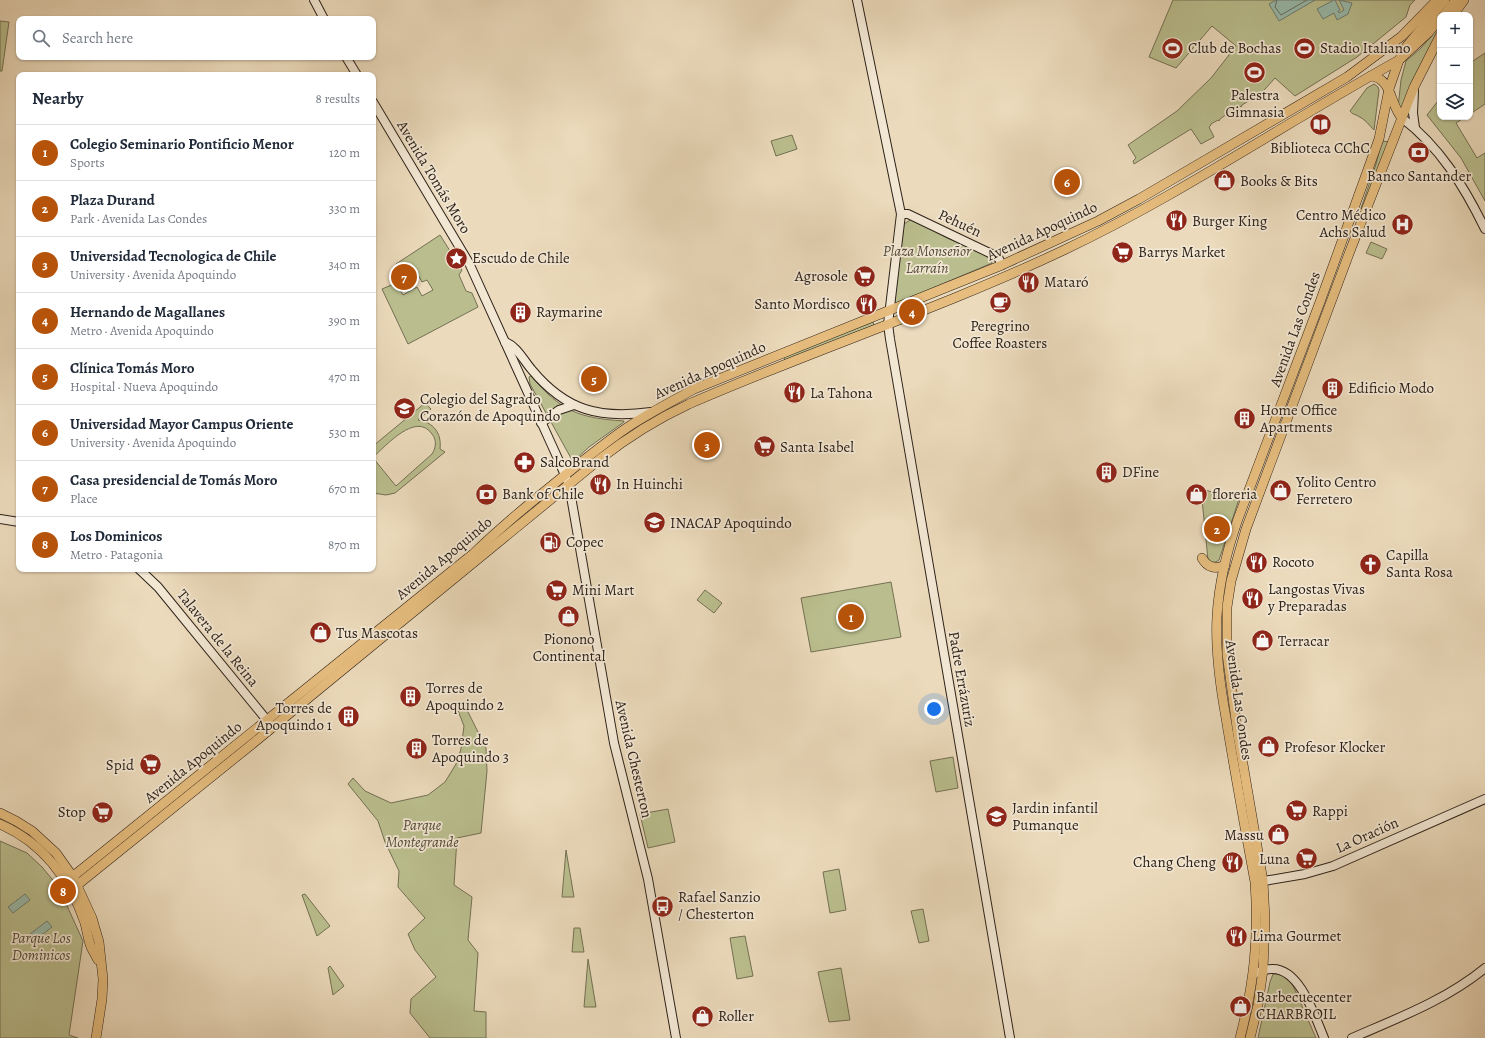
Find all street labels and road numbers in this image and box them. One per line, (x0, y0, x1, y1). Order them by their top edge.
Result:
street label: Avenida Tomás Moro (392, 116, 476, 237)
street label: Avenida Apoquindo (983, 197, 1100, 266)
street label: Pehuén (935, 204, 985, 242)
street label: Avenida Las Condes (1265, 269, 1325, 390)
street label: Avenida Apoquindo (650, 337, 769, 404)
street label: Avenida Apoquindo (391, 512, 496, 605)
street label: Talavera de la Reina (173, 585, 263, 691)
street label: Padre Errázuriz (944, 630, 980, 729)
street label: Avenida Las Condes (1221, 638, 1257, 761)
street label: Avenida Chesterton (611, 697, 657, 820)
street label: Avenida Apoquindo (139, 717, 246, 808)
street label: La Oración (1332, 812, 1402, 858)

